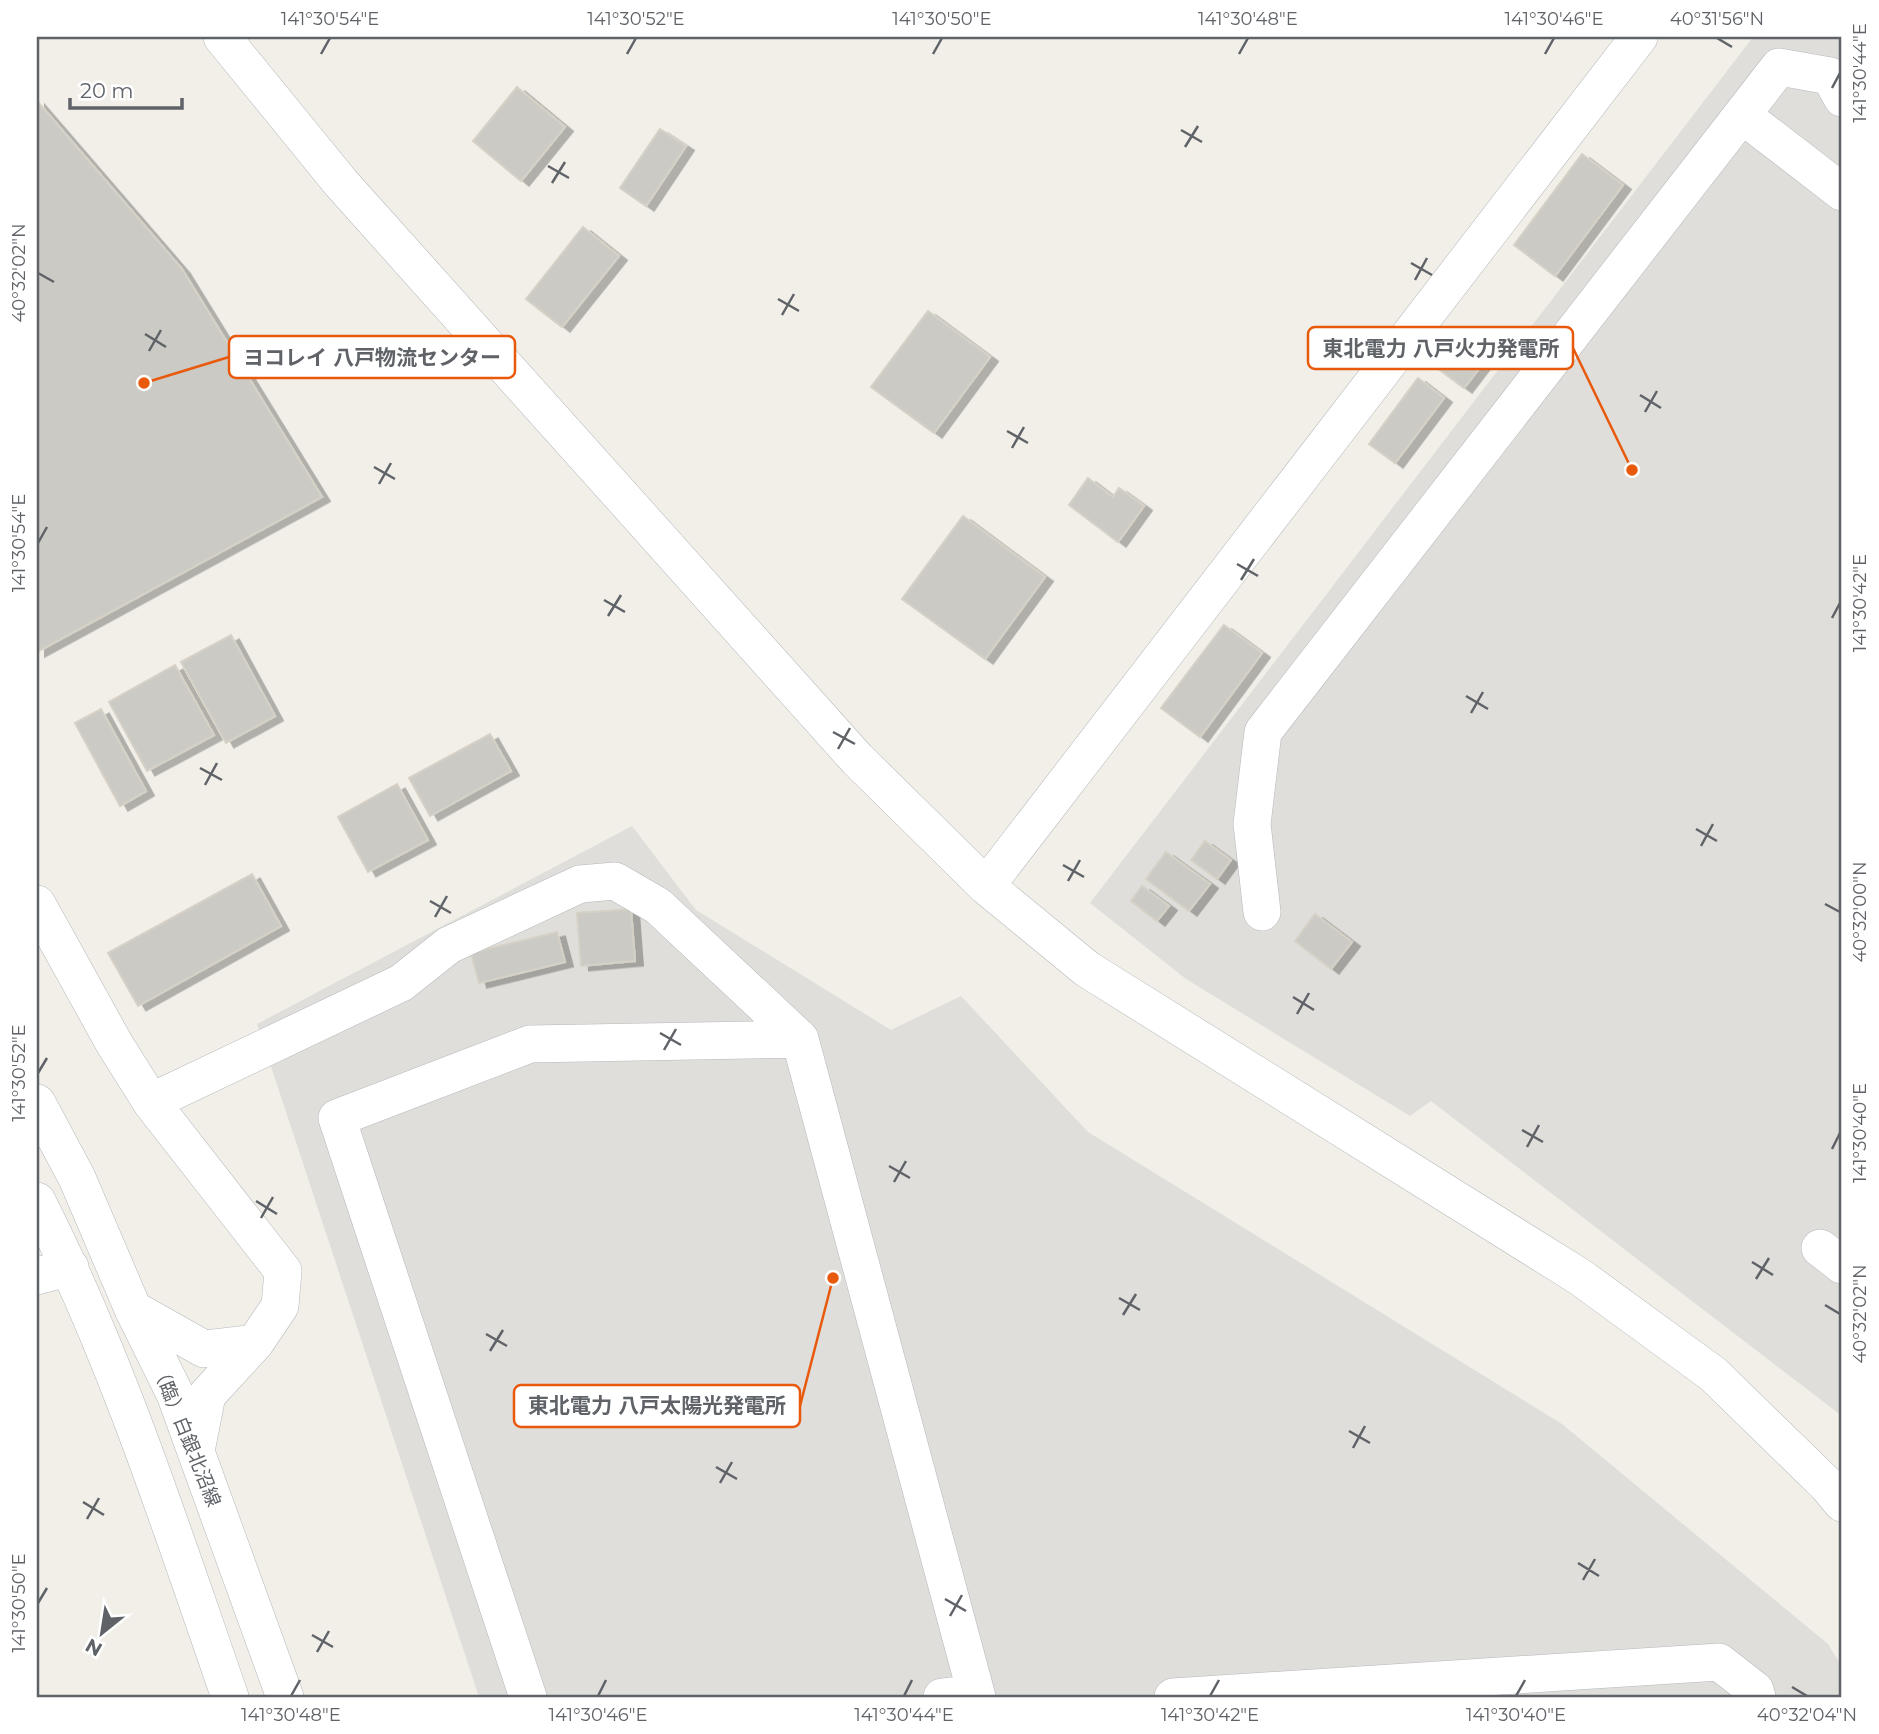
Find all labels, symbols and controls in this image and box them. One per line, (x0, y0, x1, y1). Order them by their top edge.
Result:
text: 141°30'54"E (281, 8, 379, 30)
text: 141°30'52"E (587, 8, 685, 30)
text: 141°30'50"E (892, 8, 992, 30)
text: 141°30'48"E (1198, 8, 1298, 30)
text: 141°30'46"E (1505, 8, 1603, 30)
text: 40°31'56"N (1670, 8, 1764, 30)
text: 141°30'44"E (1849, 23, 1871, 123)
scale bar (70, 66, 182, 110)
text: 20 m (80, 78, 134, 103)
text: 40°32'02"N (8, 223, 30, 323)
callout: 東北電力 八戸火力発電所 (1308, 327, 1573, 369)
callout: ヨコレイ 八戸物流センター (229, 336, 515, 378)
text: 東北電力 八戸火力発電所 (1323, 336, 1559, 361)
text: ヨコレイ 八戸物流センター (243, 345, 501, 370)
text: 141°30'54"E (8, 494, 30, 592)
text: 141°30'42"E (1849, 554, 1871, 652)
text: 40°32'00"N (1849, 861, 1871, 963)
text: 141°30'52"E (8, 1024, 30, 1122)
text: 141°30'40"E (1849, 1083, 1871, 1183)
text: 40°32'02"N (1849, 1264, 1871, 1364)
street label: （臨）白銀北沼線 (147, 1360, 226, 1510)
callout: 東北電力 八戸太陽光発電所 (514, 1385, 800, 1427)
text: 東北電力 八戸太陽光発電所 (528, 1393, 786, 1418)
text: 141°30'50"E (8, 1553, 30, 1653)
north arrow (66, 1598, 136, 1668)
text: N (81, 1633, 106, 1661)
text: 141°30'48"E (241, 1704, 341, 1726)
text: 141°30'46"E (549, 1704, 647, 1726)
text: 141°30'44"E (854, 1704, 954, 1726)
text: 141°30'42"E (1161, 1704, 1259, 1726)
text: 141°30'40"E (1466, 1704, 1566, 1726)
text: 40°32'04"N (1757, 1704, 1857, 1726)

